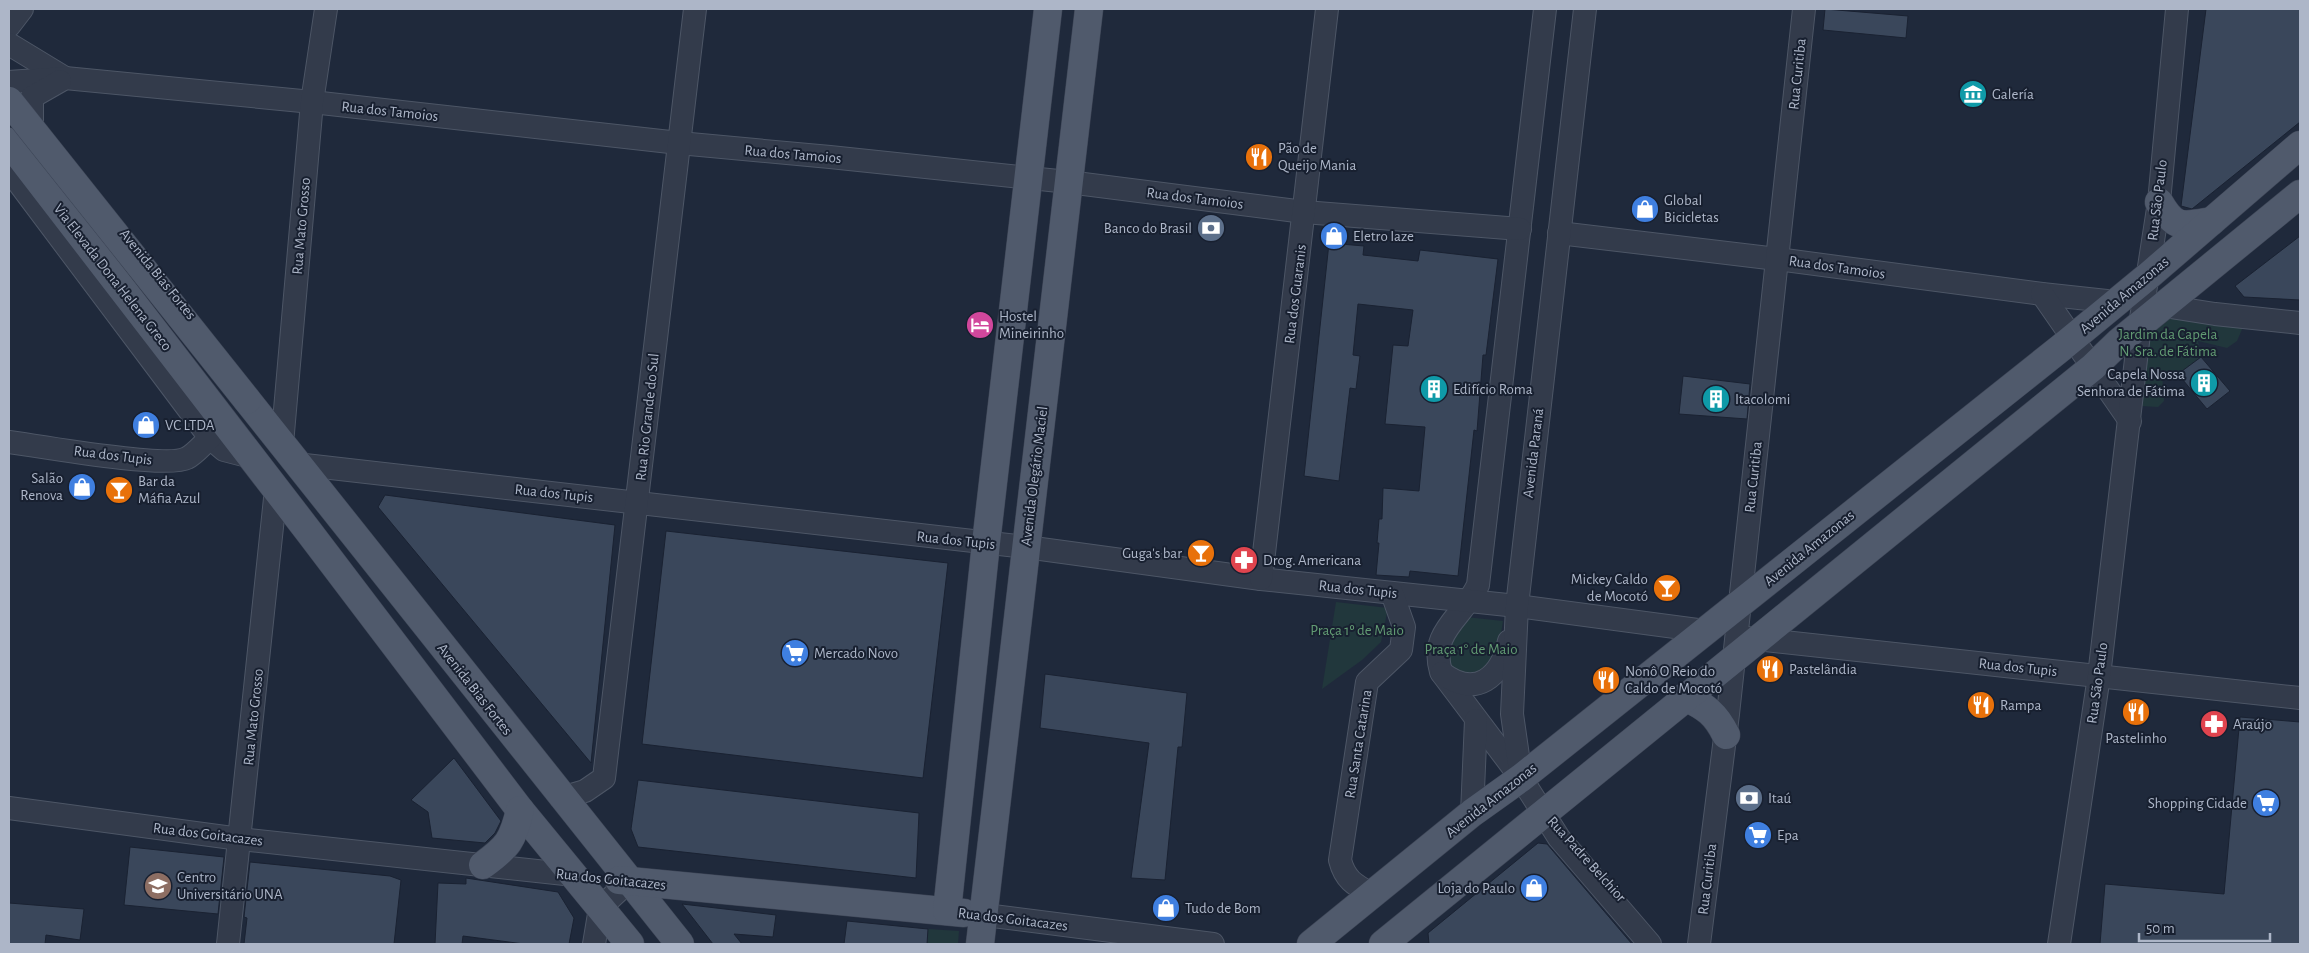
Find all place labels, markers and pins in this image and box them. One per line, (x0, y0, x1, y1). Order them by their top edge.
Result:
museum icon: Galería (1958, 79, 1988, 109)
place label: Galería (1992, 87, 2034, 102)
place label: Pão de Queijo Mania (1278, 141, 1356, 173)
restaurant icon: Pão de Queijo Mania (1244, 142, 1274, 172)
place label: Global Bicicletas (1664, 193, 1719, 225)
shop icon: Global Bicicletas (1630, 194, 1660, 224)
bank icon: Banco do Brasil (1196, 213, 1226, 243)
place label: Banco do Brasil (1104, 221, 1192, 236)
shop icon: Eletro Iaze (1319, 221, 1349, 251)
place label: Eletro Iaze (1353, 229, 1414, 244)
place label: Hostel Mineirinho (999, 309, 1064, 341)
hotel icon: Hostel Mineirinho (965, 310, 995, 340)
place label: Capela Nossa Senhora de Fátima (2077, 367, 2185, 399)
building icon: Capela Nossa Senhora de Fátima (2189, 368, 2219, 398)
building icon: Edifício Roma (1419, 374, 1449, 404)
place label: Edifício Roma (1453, 382, 1533, 397)
building icon: Itacolomi (1701, 384, 1731, 414)
place label: Itacolomi (1735, 392, 1790, 407)
shop icon: VC LTDA (131, 410, 161, 440)
place label: VC LTDA (165, 418, 215, 433)
place label: Salão Renova (20, 471, 63, 503)
shop icon: Salão Renova (67, 472, 97, 502)
place label: Bar da Máfia Azul (138, 474, 200, 506)
bar icon: Bar da Máfia Azul (104, 475, 134, 505)
bar icon: Guga's bar (1186, 538, 1216, 568)
pharmacy icon: Drog. Americana (1229, 545, 1259, 575)
place label: Guga's bar (1122, 546, 1182, 561)
place label: Drog. Americana (1263, 553, 1361, 568)
place label: Mickey Caldo de Mocotó (1571, 572, 1648, 604)
bar icon: Mickey Caldo de Mocotó (1652, 573, 1682, 603)
supermarket icon: Mercado Novo (780, 638, 810, 668)
place label: Mercado Novo (814, 646, 898, 661)
restaurant icon: Pastelândia (1755, 654, 1785, 684)
place label: Pastelândia (1789, 662, 1857, 677)
place label: Nonô O Reio do Caldo de Mocotó (1625, 664, 1722, 696)
restaurant icon: Nonô O Reio do Caldo de Mocotó (1591, 665, 1621, 695)
restaurant icon: Rampa (1966, 690, 1996, 720)
restaurant icon: Pastelinho (2121, 697, 2151, 727)
place label: Rampa (2000, 698, 2041, 713)
pharmacy icon: Araújo (2199, 709, 2229, 739)
place label: Araújo (2233, 717, 2272, 732)
place label: Pastelinho (2105, 731, 2167, 746)
bank icon: Itaú (1734, 783, 1764, 813)
supermarket icon: Shopping Cidade (2251, 788, 2281, 818)
place label: Itaú (1768, 791, 1792, 806)
place label: Shopping Cidade (2148, 796, 2247, 811)
supermarket icon: Epa (1743, 820, 1773, 850)
place label: Epa (1777, 828, 1799, 843)
place label: Centro Universitário UNA (177, 870, 283, 902)
school or university icon: Centro Universitário UNA (143, 871, 173, 901)
shop icon: Loja do Paulo (1519, 873, 1549, 903)
place label: Loja do Paulo (1438, 881, 1515, 896)
shop icon: Tudo de Bom (1151, 893, 1181, 923)
place label: Tudo de Bom (1185, 901, 1261, 916)

